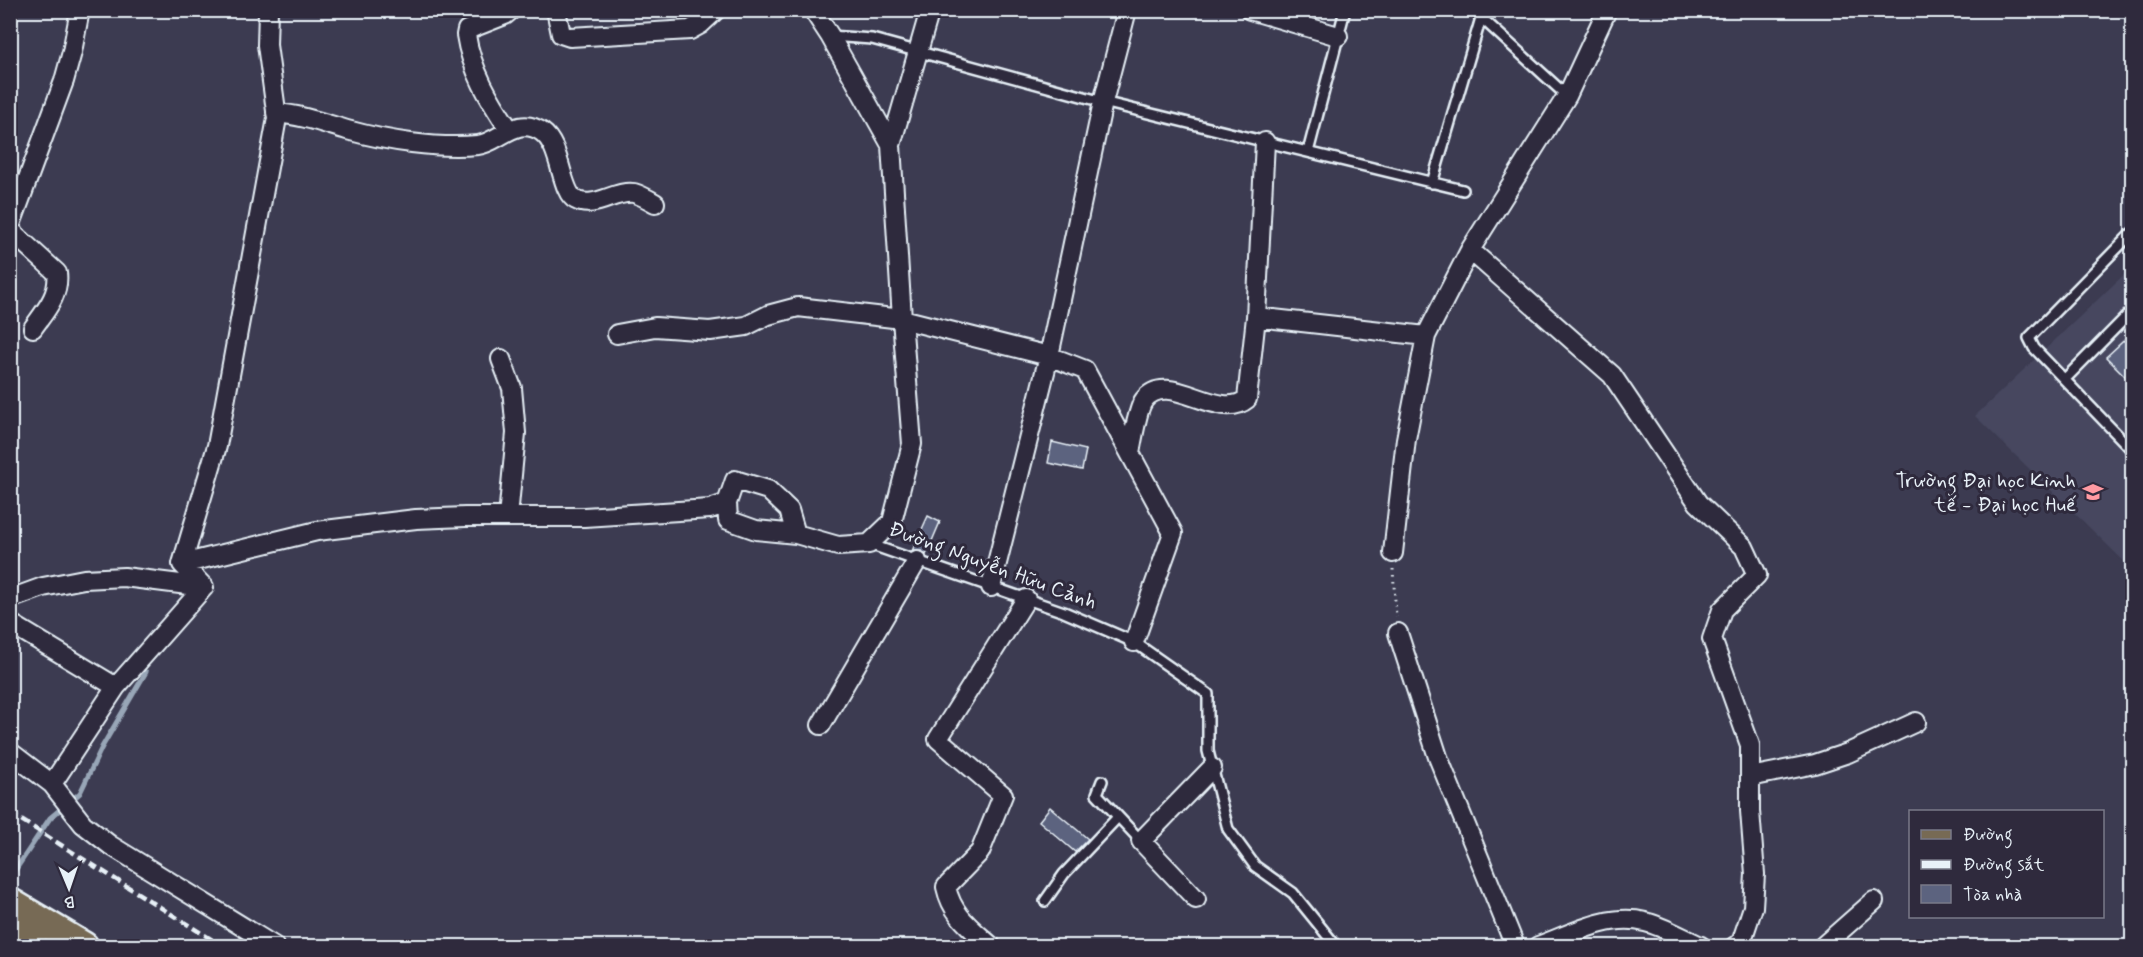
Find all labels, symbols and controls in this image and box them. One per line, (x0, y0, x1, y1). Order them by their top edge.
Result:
place label: Trường Đại học Kinh tế - Đại học Huế (1896, 467, 2077, 519)
school or university icon: Trường Đại học Kinh tế - Đại học Huế (2081, 480, 2105, 504)
street label: Đường Nguyễn Hữu Cảnh (884, 515, 1101, 618)
legend (1909, 810, 2104, 918)
text: Đường (1963, 823, 2013, 849)
text: Đường sắt (1963, 853, 2045, 879)
north arrow (39, 858, 99, 918)
text: Tòa nhà (1963, 883, 2022, 907)
text: B (64, 891, 75, 912)

